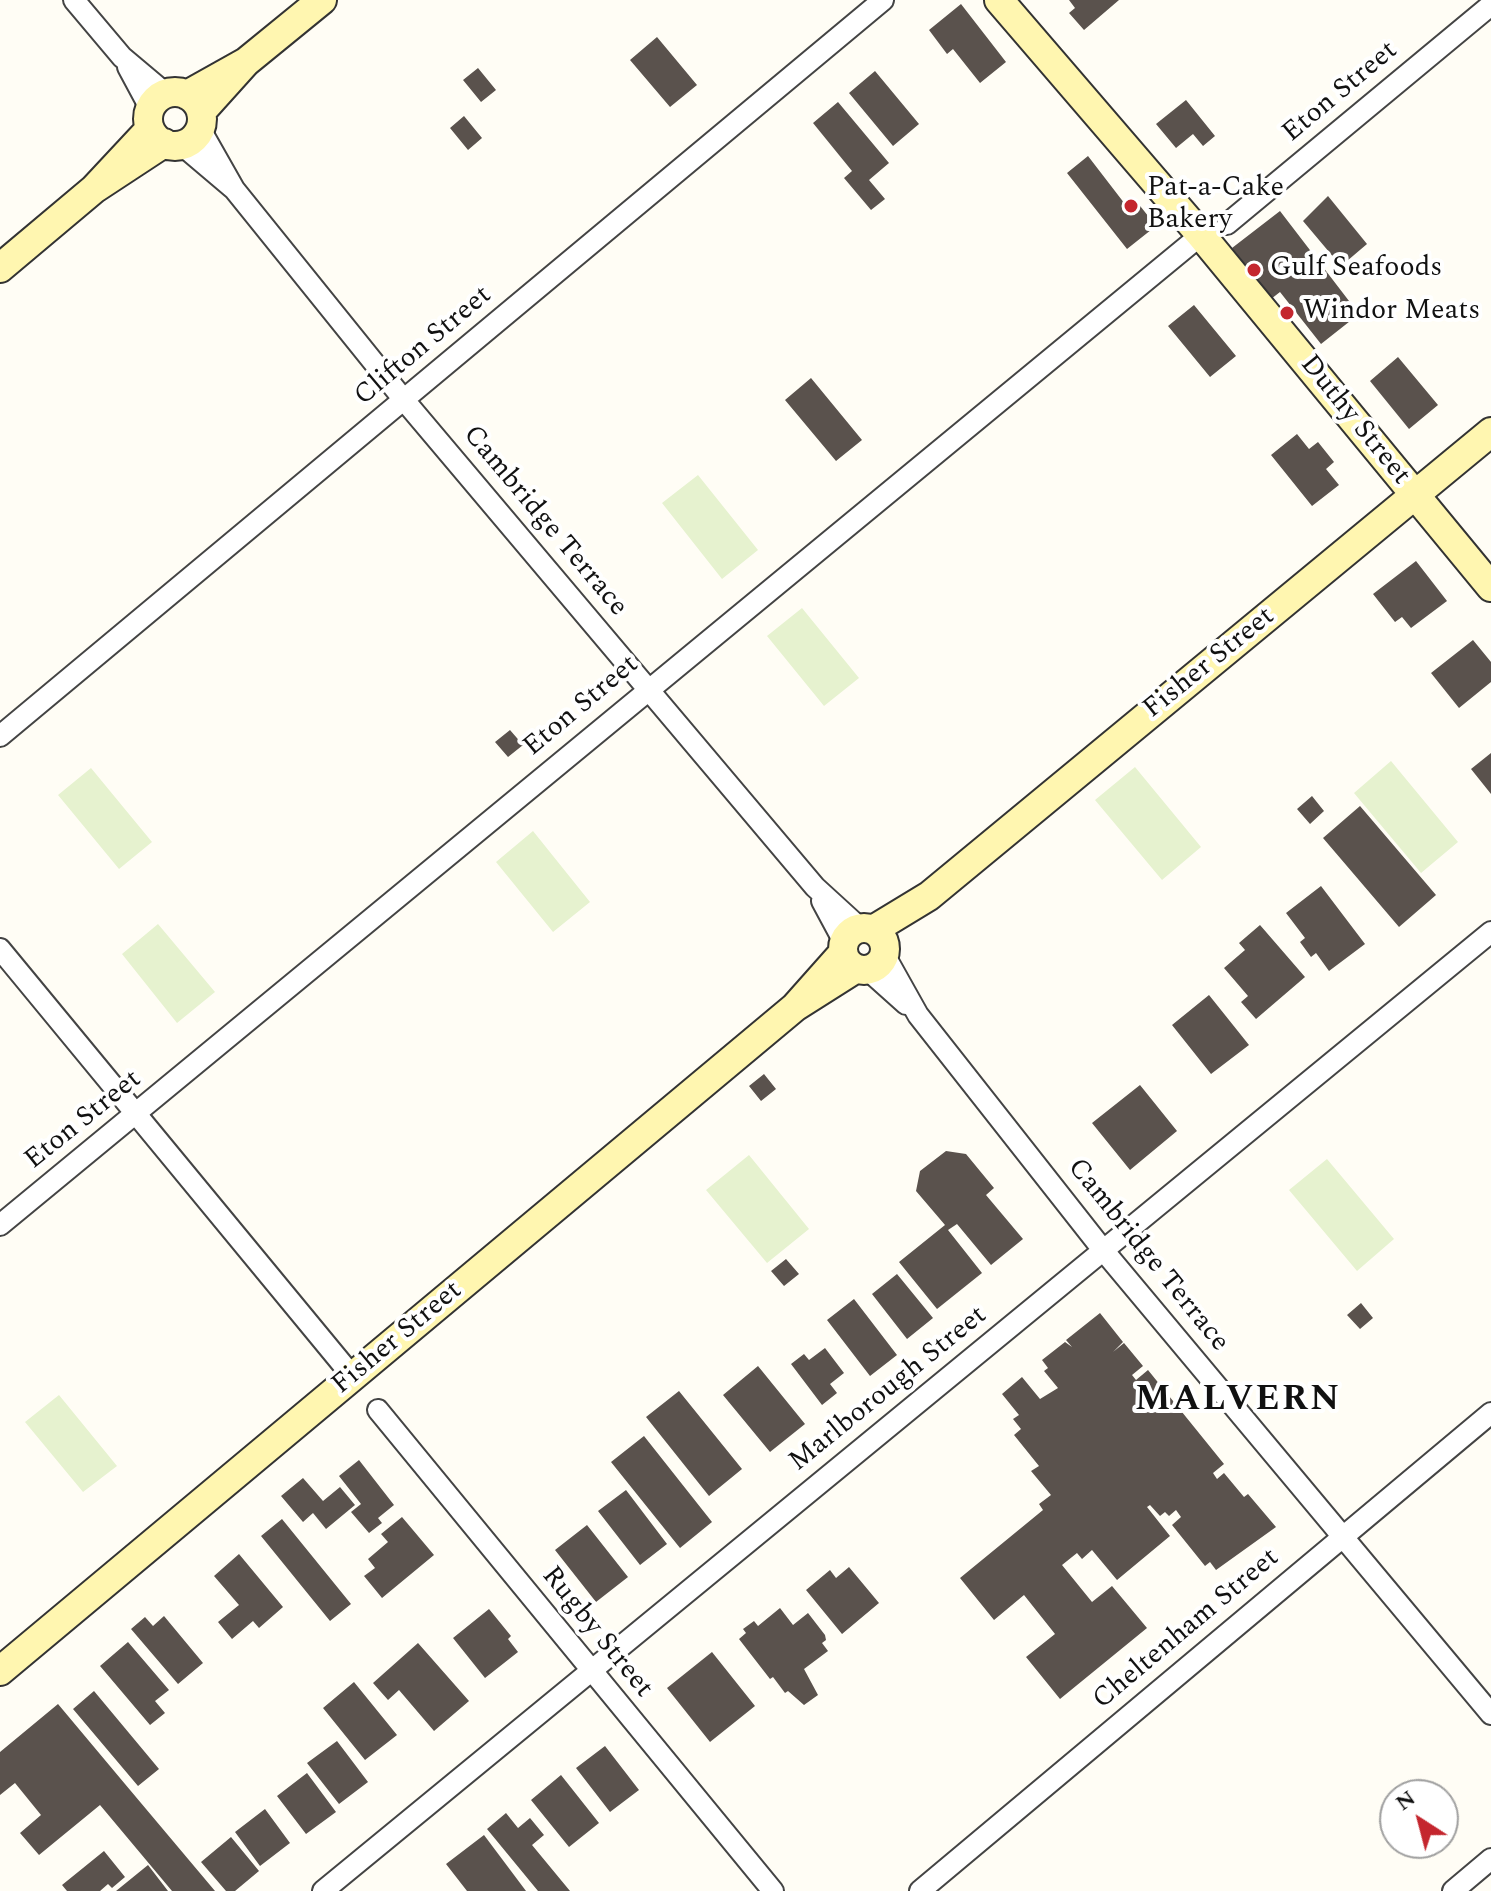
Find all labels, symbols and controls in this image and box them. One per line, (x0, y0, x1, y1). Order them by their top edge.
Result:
street label: Eton Street (1277, 35, 1405, 151)
place label: Pat-a-Cake Bakery (1147, 173, 1284, 239)
marker: Pat-a-Cake Bakery (1122, 197, 1140, 215)
place label: Gulf Seafoods (1270, 253, 1442, 287)
marker: Gulf Seafoods (1245, 261, 1263, 279)
street label: Clifton Street (349, 280, 499, 414)
place label: Windor Meats (1303, 296, 1480, 330)
marker: Windor Meats (1278, 304, 1296, 322)
street label: Duthy Street (1291, 349, 1417, 493)
street label: Cambridge Terrace (454, 420, 634, 624)
street label: Fisher Street (1138, 601, 1282, 727)
street label: Eton Street (518, 649, 646, 765)
street label: Eton Street (19, 1064, 149, 1178)
street label: Cambridge Terrace (1059, 1153, 1235, 1359)
street label: Fisher Street (326, 1275, 470, 1403)
street label: Marlborough Street (783, 1300, 995, 1480)
district label: MALVERN (1135, 1380, 1341, 1424)
street label: Cheltenham Street (1087, 1542, 1287, 1718)
street label: Rugby Street (533, 1561, 659, 1705)
north arrow (1379, 1779, 1459, 1859)
text: N (1389, 1782, 1423, 1819)

